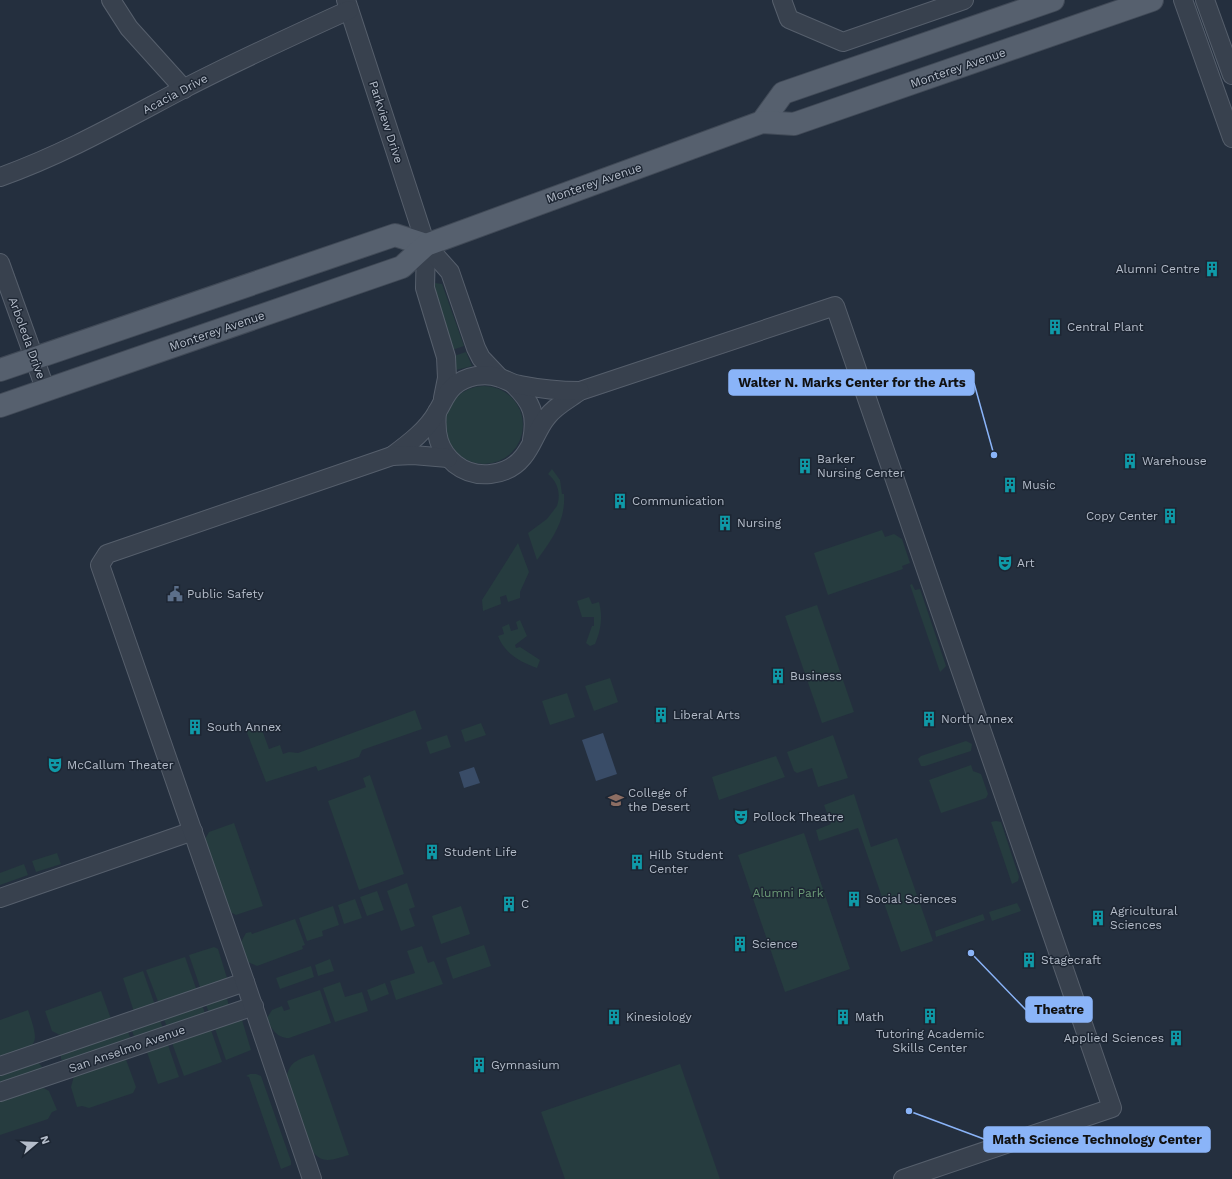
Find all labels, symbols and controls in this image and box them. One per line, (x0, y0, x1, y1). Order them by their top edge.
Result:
street label: Monterey Avenue (908, 45, 1008, 91)
street label: Acacia Drive (140, 71, 210, 117)
street label: Parkview Drive (366, 79, 406, 165)
street label: Monterey Avenue (544, 160, 644, 206)
building icon: Alumni Centre (1203, 260, 1221, 278)
place label: Alumni Centre (1116, 262, 1200, 276)
street label: Arboleda Drive (6, 295, 48, 381)
street label: Monterey Avenue (167, 308, 267, 354)
building icon: Central Plant (1046, 318, 1064, 336)
place label: Central Plant (1067, 320, 1144, 334)
callout: Walter N. Marks Center for the Arts (729, 370, 974, 395)
text: Walter N. Marks Center for the Arts (738, 375, 966, 390)
place label: Barker Nursing Center (817, 452, 905, 480)
building icon: Warehouse (1121, 452, 1139, 470)
place label: Warehouse (1142, 454, 1207, 468)
building icon: Barker Nursing Center (796, 457, 814, 475)
building icon: Music (1001, 476, 1019, 494)
place label: Music (1022, 478, 1056, 492)
building icon: Communication (611, 492, 629, 510)
place label: Communication (632, 494, 724, 508)
building icon: Copy Center (1161, 507, 1179, 525)
place label: Copy Center (1086, 509, 1158, 523)
building icon: Nursing (716, 514, 734, 532)
place label: Nursing (737, 516, 782, 530)
theatre icon: Art (996, 554, 1014, 572)
place label: Art (1017, 556, 1034, 570)
public building icon: Public Safety (166, 585, 184, 603)
place label: Public Safety (187, 587, 265, 601)
building icon: Business (769, 667, 787, 685)
place label: Business (790, 669, 842, 683)
building icon: Liberal Arts (652, 706, 670, 724)
place label: Liberal Arts (673, 708, 740, 722)
building icon: North Annex (920, 710, 938, 728)
place label: North Annex (941, 712, 1013, 726)
building icon: South Annex (186, 718, 204, 736)
place label: South Annex (207, 720, 281, 734)
theatre icon: McCallum Theater (46, 756, 64, 774)
place label: McCallum Theater (67, 758, 174, 772)
place label: College of the Desert (628, 786, 690, 814)
school or university icon: College of the Desert (607, 791, 625, 809)
theatre icon: Pollock Theatre (732, 808, 750, 826)
place label: Pollock Theatre (753, 810, 844, 824)
building icon: Student Life (423, 843, 441, 861)
place label: Student Life (444, 845, 517, 859)
place label: Hilb Student Center (649, 848, 723, 876)
building icon: Hilb Student Center (628, 853, 646, 871)
park label: Alumni Park (753, 886, 824, 900)
building icon: Social Sciences (845, 890, 863, 908)
place label: Social Sciences (866, 892, 957, 906)
building icon: C (500, 895, 518, 913)
place label: C (521, 897, 529, 911)
place label: Agricultural Sciences (1110, 904, 1178, 932)
building icon: Agricultural Sciences (1089, 909, 1107, 927)
building icon: Science (731, 935, 749, 953)
place label: Science (752, 937, 798, 951)
building icon: Stagecraft (1020, 951, 1038, 969)
place label: Stagecraft (1041, 953, 1101, 967)
callout: Theatre (1026, 997, 1092, 1022)
text: Theatre (1034, 1002, 1084, 1017)
building icon: Tutoring Academic Skills Center (921, 1007, 939, 1025)
building icon: Kinesiology (605, 1008, 623, 1026)
building icon: Math (834, 1008, 852, 1026)
place label: Kinesiology (626, 1010, 692, 1024)
place label: Math (855, 1010, 884, 1024)
street label: San Anselmo Avenue (67, 1022, 187, 1076)
place label: Tutoring Academic Skills Center (876, 1027, 985, 1055)
building icon: Applied Sciences (1167, 1029, 1185, 1047)
place label: Applied Sciences (1064, 1031, 1164, 1045)
building icon: Gymnasium (470, 1056, 488, 1074)
place label: Gymnasium (491, 1058, 560, 1072)
north arrow (16, 1123, 56, 1163)
callout: Math Science Technology Center (984, 1127, 1210, 1152)
text: Math Science Technology Center (992, 1132, 1202, 1147)
text: N (38, 1134, 52, 1146)

